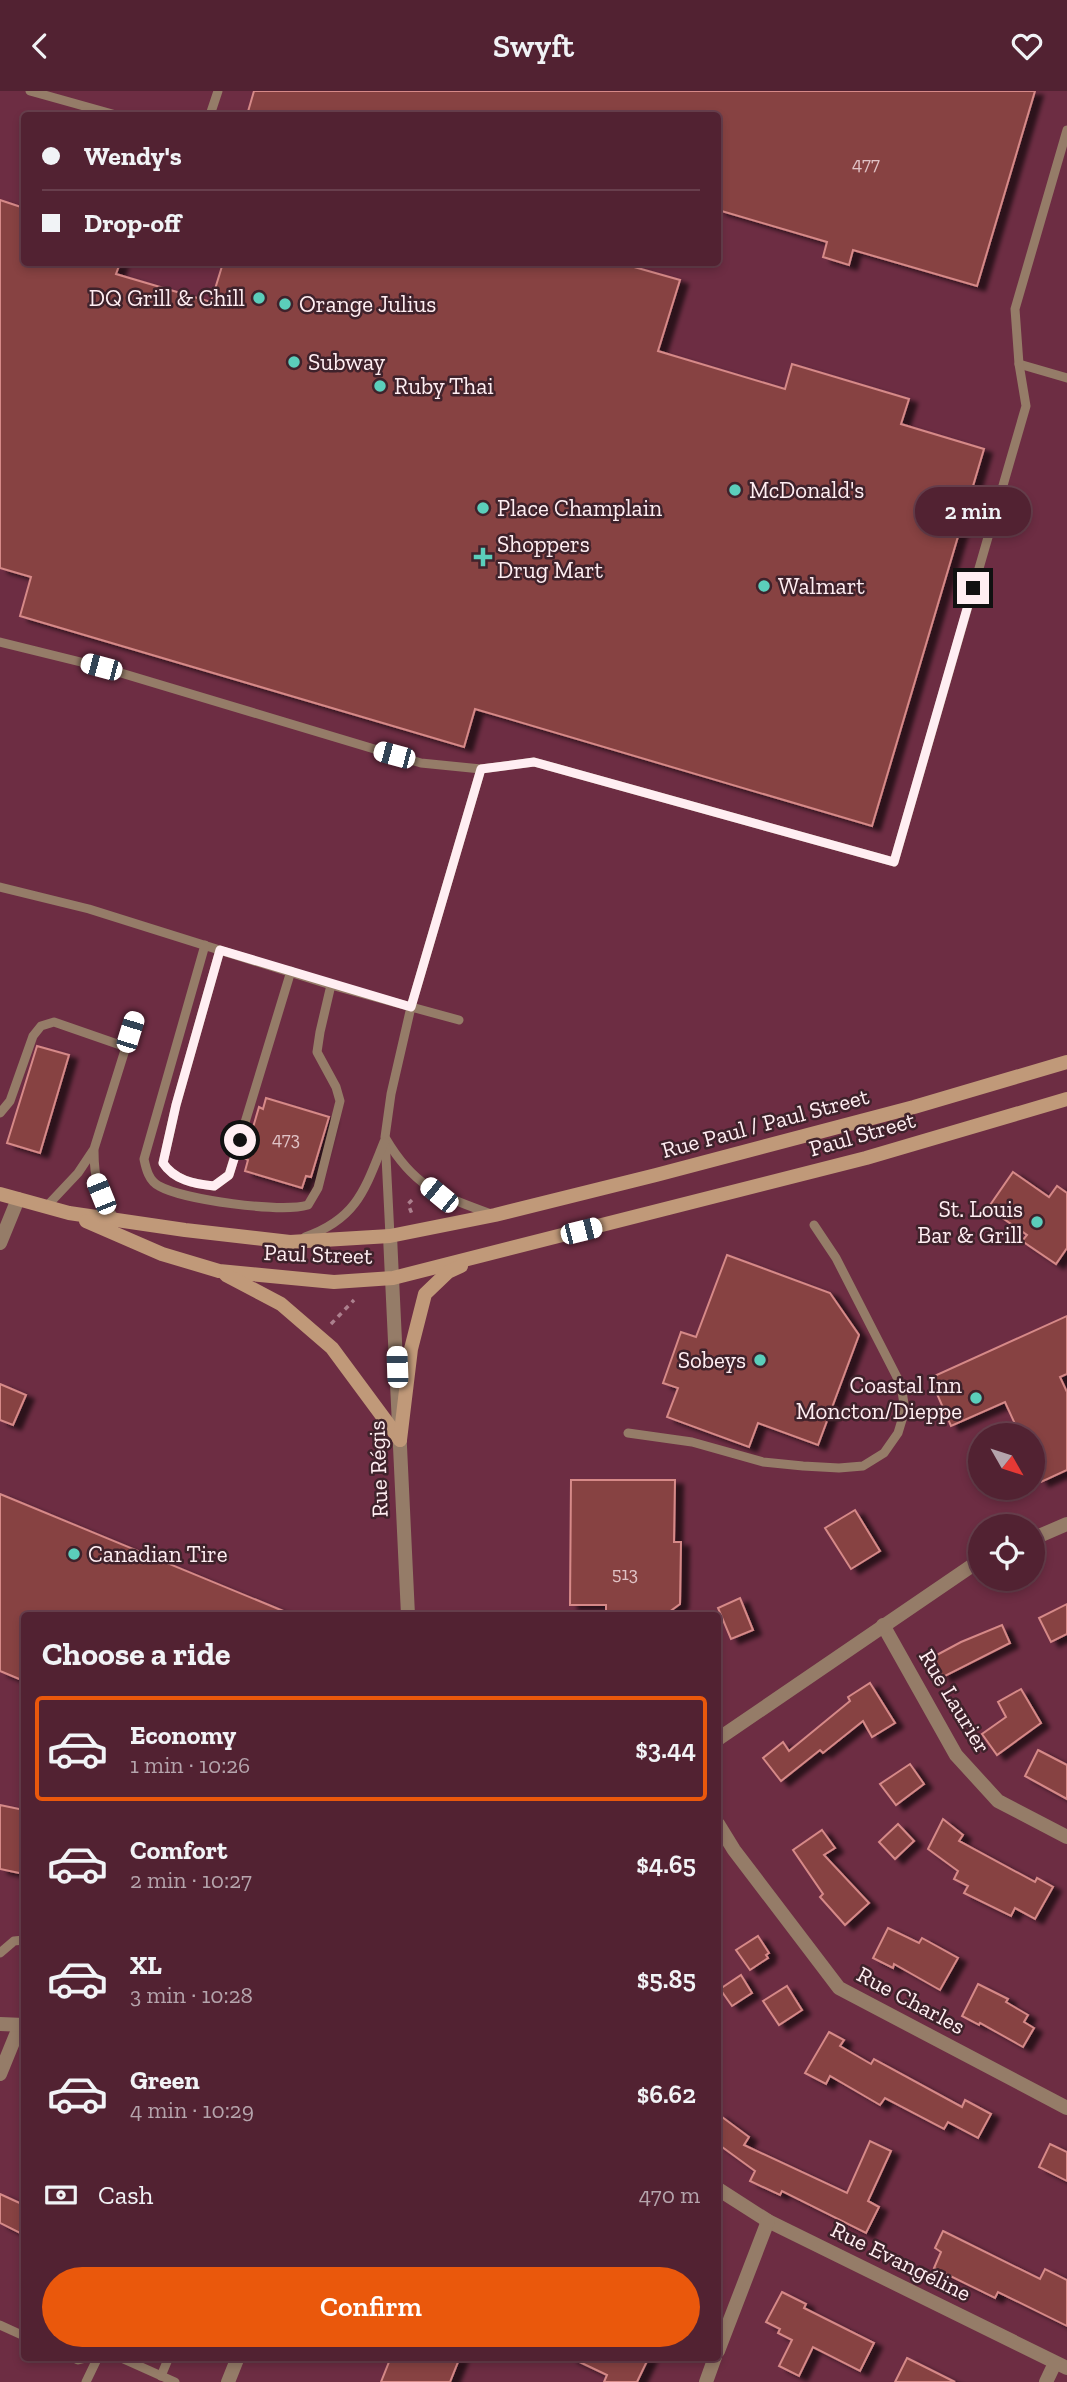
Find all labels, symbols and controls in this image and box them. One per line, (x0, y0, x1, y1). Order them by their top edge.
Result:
icon: back (21, 27, 59, 65)
text: Swyft (493, 27, 574, 65)
icon: heart (1008, 27, 1046, 65)
text: Wendy's (84, 140, 182, 172)
house number: 477 (852, 152, 880, 175)
text: Drop-off (84, 207, 181, 239)
place label: DQ Grill & Chill (89, 284, 245, 312)
marker: DQ Grill & Chill (251, 290, 267, 306)
place label: Orange Julius (299, 290, 436, 318)
marker: Orange Julius (277, 296, 293, 312)
place label: Subway (308, 348, 386, 376)
marker: Subway (286, 354, 302, 370)
place label: Ruby Thai (394, 372, 494, 400)
marker: Ruby Thai (372, 378, 388, 394)
place label: McDonald's (749, 476, 864, 504)
marker: McDonald's (727, 482, 743, 498)
callout: 2 min (915, 487, 1031, 535)
place label: Place Champlain (497, 494, 662, 522)
text: 2 min (944, 497, 1002, 525)
marker: Place Champlain (475, 500, 491, 516)
place label: Shoppers Drug Mart (497, 530, 603, 584)
marker: Shoppers Drug Mart (475, 549, 491, 565)
place label: Walmart (778, 572, 865, 600)
route end (957, 572, 989, 604)
marker: Walmart (756, 578, 772, 594)
car (78, 651, 125, 683)
car (371, 739, 418, 771)
car (114, 1009, 147, 1055)
street label: Rue Paul / Paul Street (658, 1082, 872, 1164)
street label: Paul Street (806, 1106, 918, 1162)
route start (224, 1124, 256, 1156)
house number: 473 (272, 1127, 300, 1150)
car (84, 1171, 119, 1217)
car (417, 1174, 462, 1216)
place label: St. Louis Bar & Grill (917, 1195, 1023, 1249)
marker: St. Louis Bar & Grill (1029, 1214, 1045, 1230)
car (559, 1216, 604, 1246)
street label: Paul Street (263, 1238, 373, 1270)
car (386, 1346, 409, 1388)
place label: Sobeys (678, 1346, 746, 1374)
marker: Sobeys (752, 1352, 768, 1368)
place label: Coastal Inn Moncton/Dieppe (796, 1371, 962, 1425)
marker: Coastal Inn Moncton/Dieppe (968, 1390, 984, 1406)
street label: Rue Régis (362, 1420, 394, 1518)
north arrow (968, 1423, 1045, 1500)
map controls (968, 1423, 1045, 1591)
button: locate (968, 1514, 1045, 1591)
place label: Canadian Tire (88, 1540, 228, 1568)
marker: Canadian Tire (66, 1546, 82, 1562)
house number: 513 (612, 1562, 638, 1585)
text: Choose a ride (42, 1635, 230, 1673)
street label: Rue Laurier (913, 1644, 997, 1758)
icon: car (46, 1717, 109, 1780)
text: Economy (130, 1719, 236, 1751)
text: $3.44 (635, 1733, 696, 1765)
text: 1 min · 10:26 (130, 1751, 250, 1779)
icon: car (46, 1832, 109, 1895)
text: Comfort (130, 1834, 227, 1866)
text: $4.65 (636, 1848, 696, 1880)
text: 2 min · 10:27 (130, 1866, 252, 1894)
icon: car (46, 1947, 109, 2010)
text: XL (130, 1949, 162, 1981)
street label: Rue Charles (852, 1960, 970, 2040)
text: $5.85 (637, 1963, 696, 1995)
text: 3 min · 10:28 (130, 1981, 253, 2009)
icon: car (46, 2062, 109, 2125)
text: Green (130, 2064, 200, 2096)
text: $6.62 (637, 2078, 696, 2110)
text: 4 min · 10:29 (130, 2096, 254, 2124)
icon: cash (42, 2176, 80, 2214)
text: Cash (98, 2179, 153, 2211)
text: 470 m (639, 2181, 700, 2209)
street label: Rue Evangéline (826, 2215, 976, 2307)
button: Confirm (42, 2267, 700, 2347)

